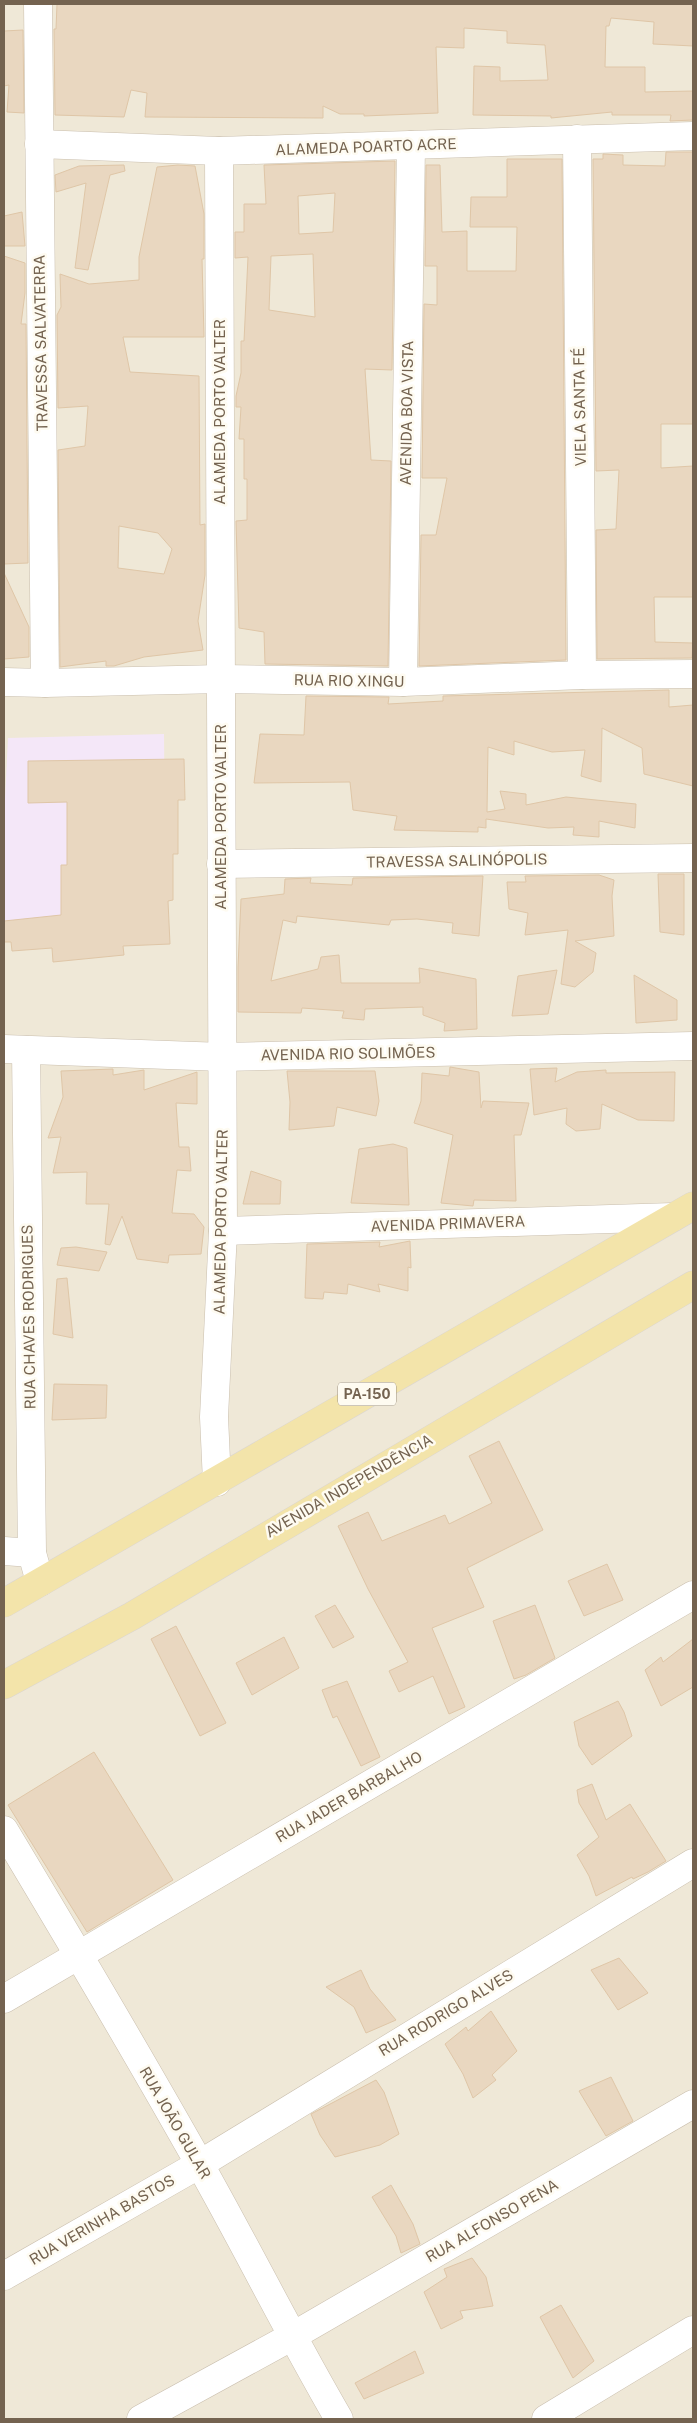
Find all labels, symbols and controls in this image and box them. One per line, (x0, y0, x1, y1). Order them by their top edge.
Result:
street label: ALAMEDA POARTO ACRE (275, 135, 457, 158)
street label: TRAVESSA SALVATERRA (30, 254, 51, 432)
street label: ALAMEDA PORTO VALTER (211, 319, 228, 505)
street label: AVENIDA BOA VISTA (397, 340, 416, 486)
street label: VIELA SANTA FÉ (570, 347, 589, 467)
street label: RUA RIO XINGU (294, 671, 404, 690)
street label: ALAMEDA PORTO VALTER (212, 724, 229, 910)
street label: TRAVESSA SALINÓPOLIS (366, 849, 548, 871)
street label: AVENIDA RIO SOLIMÕES (260, 1043, 436, 1064)
street label: ALAMEDA PORTO VALTER (210, 1129, 231, 1315)
street label: AVENIDA PRIMAVERA (370, 1212, 526, 1235)
street label: RUA CHAVES RODRIGUES (18, 1224, 39, 1410)
road number: PA-150 (338, 1382, 396, 1406)
street label: AVENIDA INDEPENDÊNCIA (262, 1430, 436, 1540)
street label: RUA JADER BARBALHO (272, 1748, 425, 1845)
street label: RUA RODRIGO ALVES (376, 1966, 516, 2059)
street label: RUA JOÃO GULAR (136, 2064, 214, 2182)
street label: RUA VERINHA BASTOS (26, 2171, 177, 2268)
street label: RUA ALFONSO PENA (423, 2176, 561, 2265)

